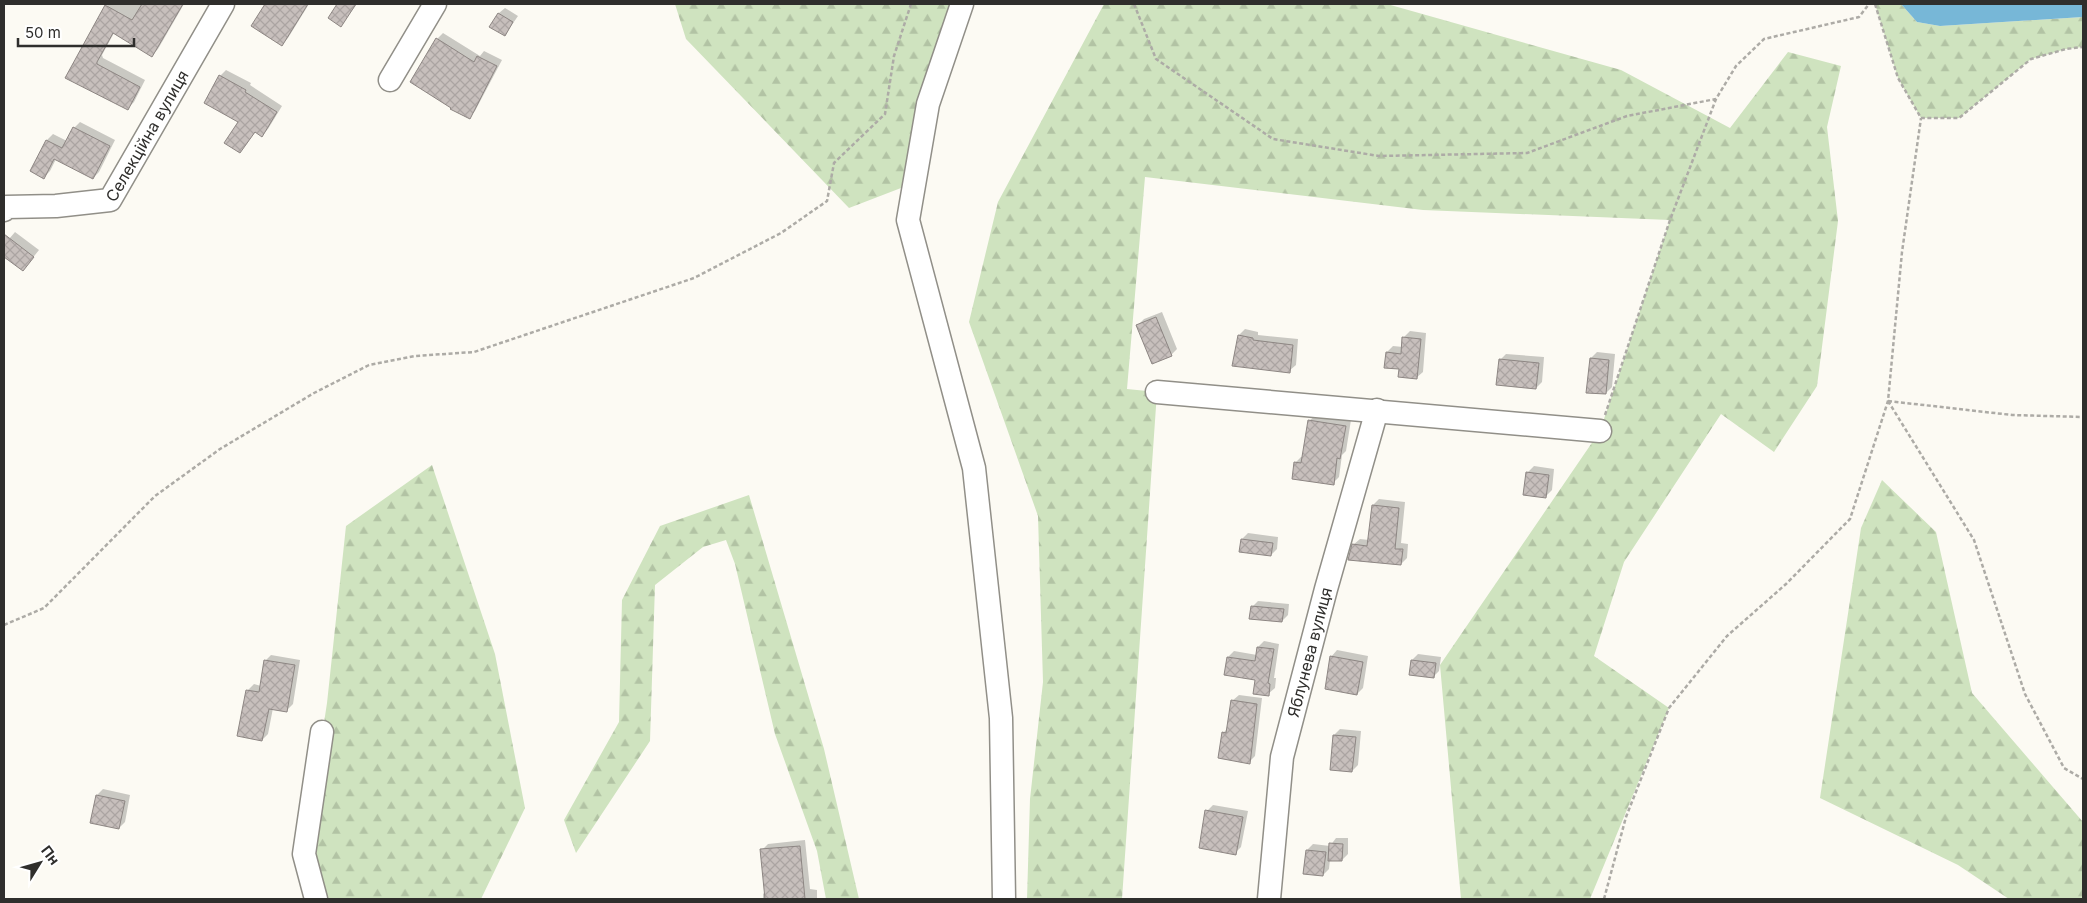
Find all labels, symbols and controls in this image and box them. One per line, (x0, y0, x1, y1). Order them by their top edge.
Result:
scale bar (18, 15, 134, 47)
text: 50 m (25, 23, 61, 42)
street label: Селекційна вулиця (101, 67, 193, 205)
street label: Яблунева вулиця (1283, 585, 1336, 719)
north arrow (15, 838, 65, 888)
text: Пн (38, 842, 63, 868)

